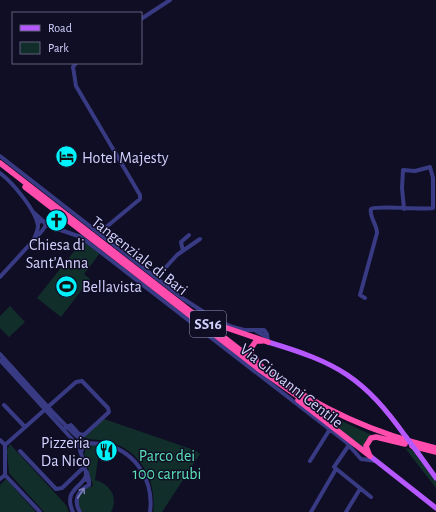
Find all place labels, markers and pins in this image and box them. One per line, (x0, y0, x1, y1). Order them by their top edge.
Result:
hotel icon: Hotel Majesty (53, 144, 79, 170)
place label: Hotel Majesty (82, 150, 169, 167)
church icon: Chiesa di Sant'Anna (44, 207, 70, 233)
place label: Chiesa di Sant'Anna (26, 237, 88, 271)
sports icon: Bellavista (53, 273, 79, 299)
place label: Bellavista (82, 279, 142, 295)
place label: Pizzeria Da Nico (41, 435, 90, 469)
restaurant icon: Pizzeria Da Nico (93, 438, 119, 464)

